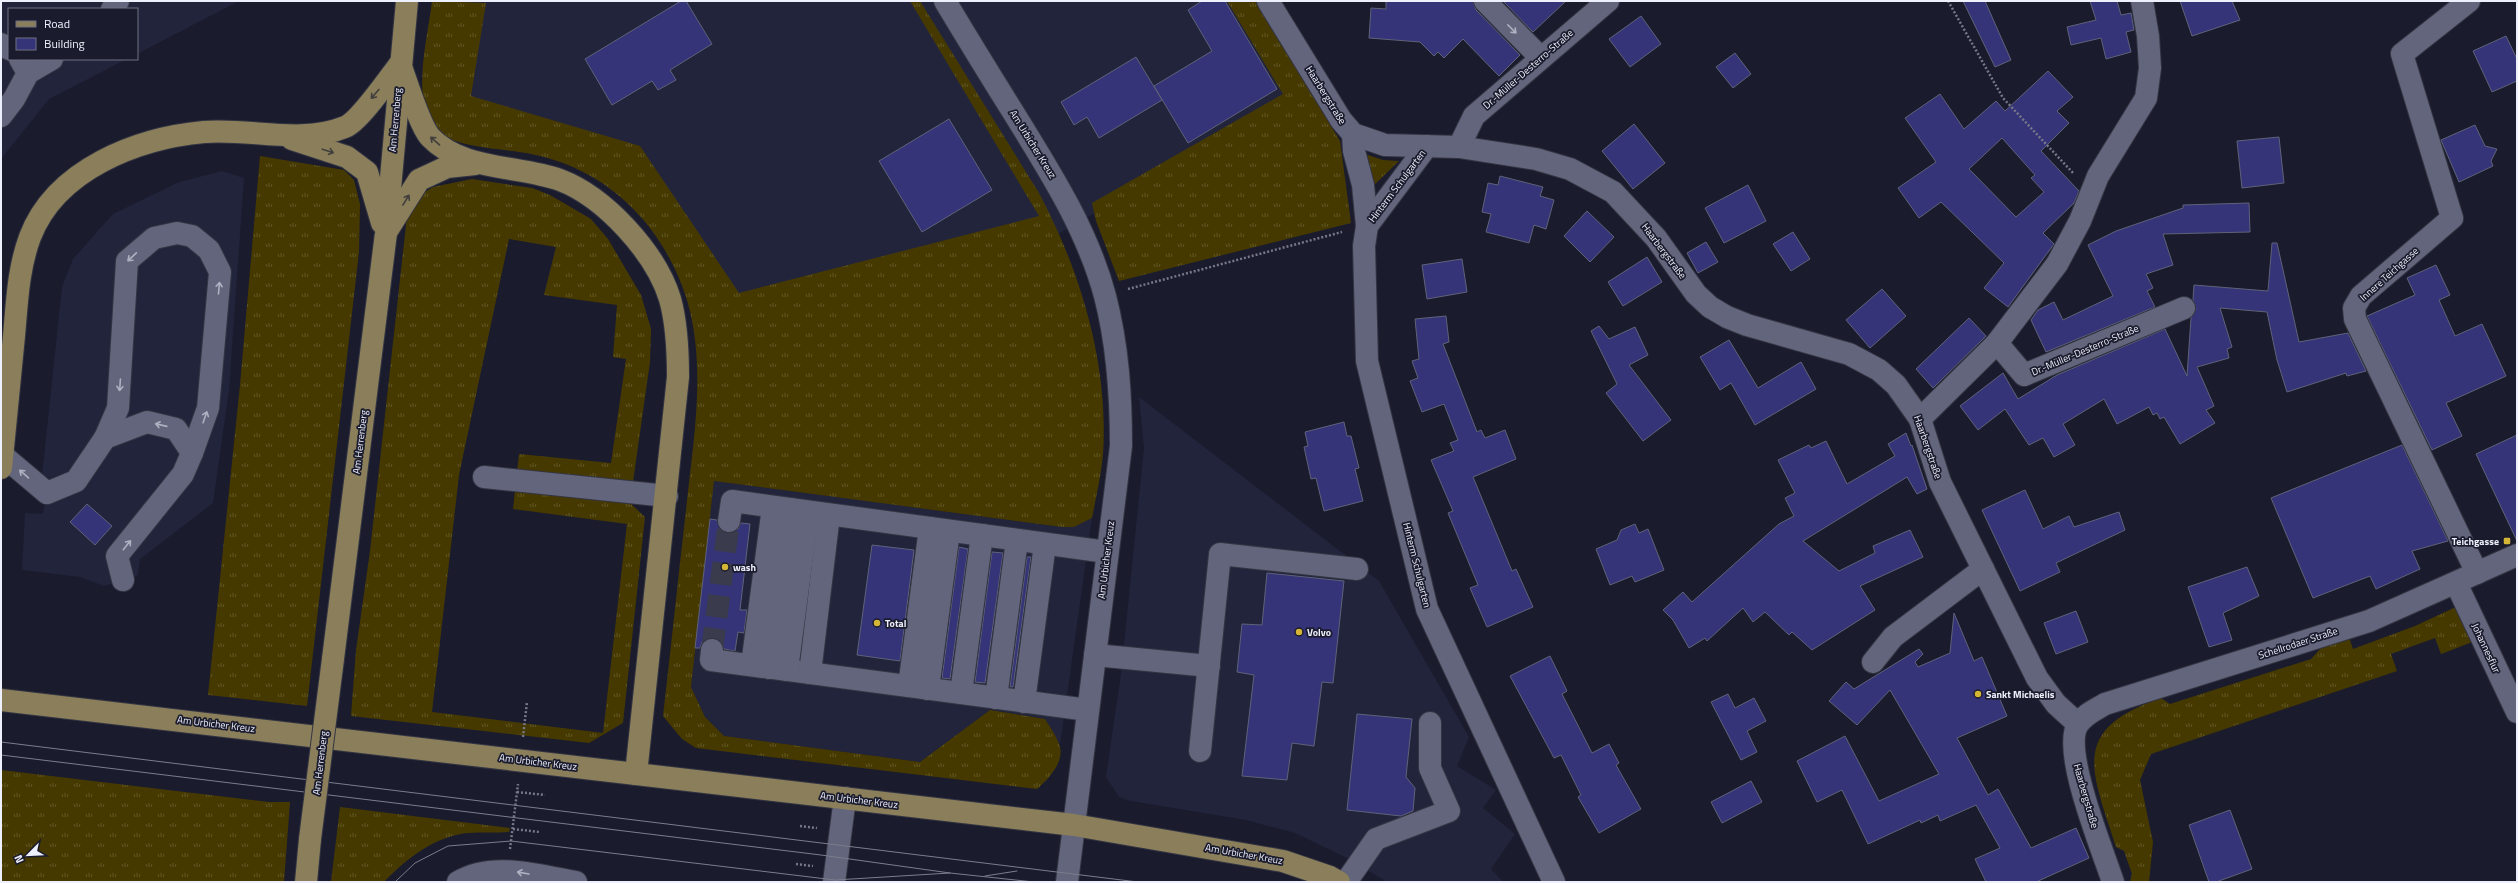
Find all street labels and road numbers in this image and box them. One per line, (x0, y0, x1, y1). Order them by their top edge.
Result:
street label: Dr.-Müller-Desterro-Straße (1480, 26, 1576, 112)
street label: Haarbergstraße (1302, 63, 1350, 127)
street label: Am Herrenberg (385, 87, 405, 153)
street label: Am Urbicher Kreuz (1006, 107, 1060, 182)
street label: Hinterm Schulgarten (1365, 147, 1429, 225)
street label: Haarbergstraße (1638, 220, 1690, 282)
street label: Innere Teichgasse (2356, 243, 2422, 305)
street label: Dr.-Müller-Desterro-Straße (2029, 321, 2141, 379)
street label: Am Herrenberg (349, 409, 371, 475)
street label: Haarbergstraße (1910, 413, 1946, 481)
street label: Am Urbicher Kreuz (1094, 520, 1118, 600)
street label: Hinterm Schulgarten (1399, 521, 1435, 609)
street label: Johannesflur (2468, 621, 2504, 676)
street label: Schellrodaer Straße (2256, 623, 2340, 663)
street label: Am Urbicher Kreuz (176, 712, 256, 736)
street label: Am Herrenberg (309, 730, 331, 796)
street label: Am Urbicher Kreuz (498, 750, 578, 774)
street label: Haarbergstraße (2070, 762, 2102, 830)
street label: Am Urbicher Kreuz (819, 788, 899, 812)
street label: Am Urbicher Kreuz (1204, 840, 1284, 868)

